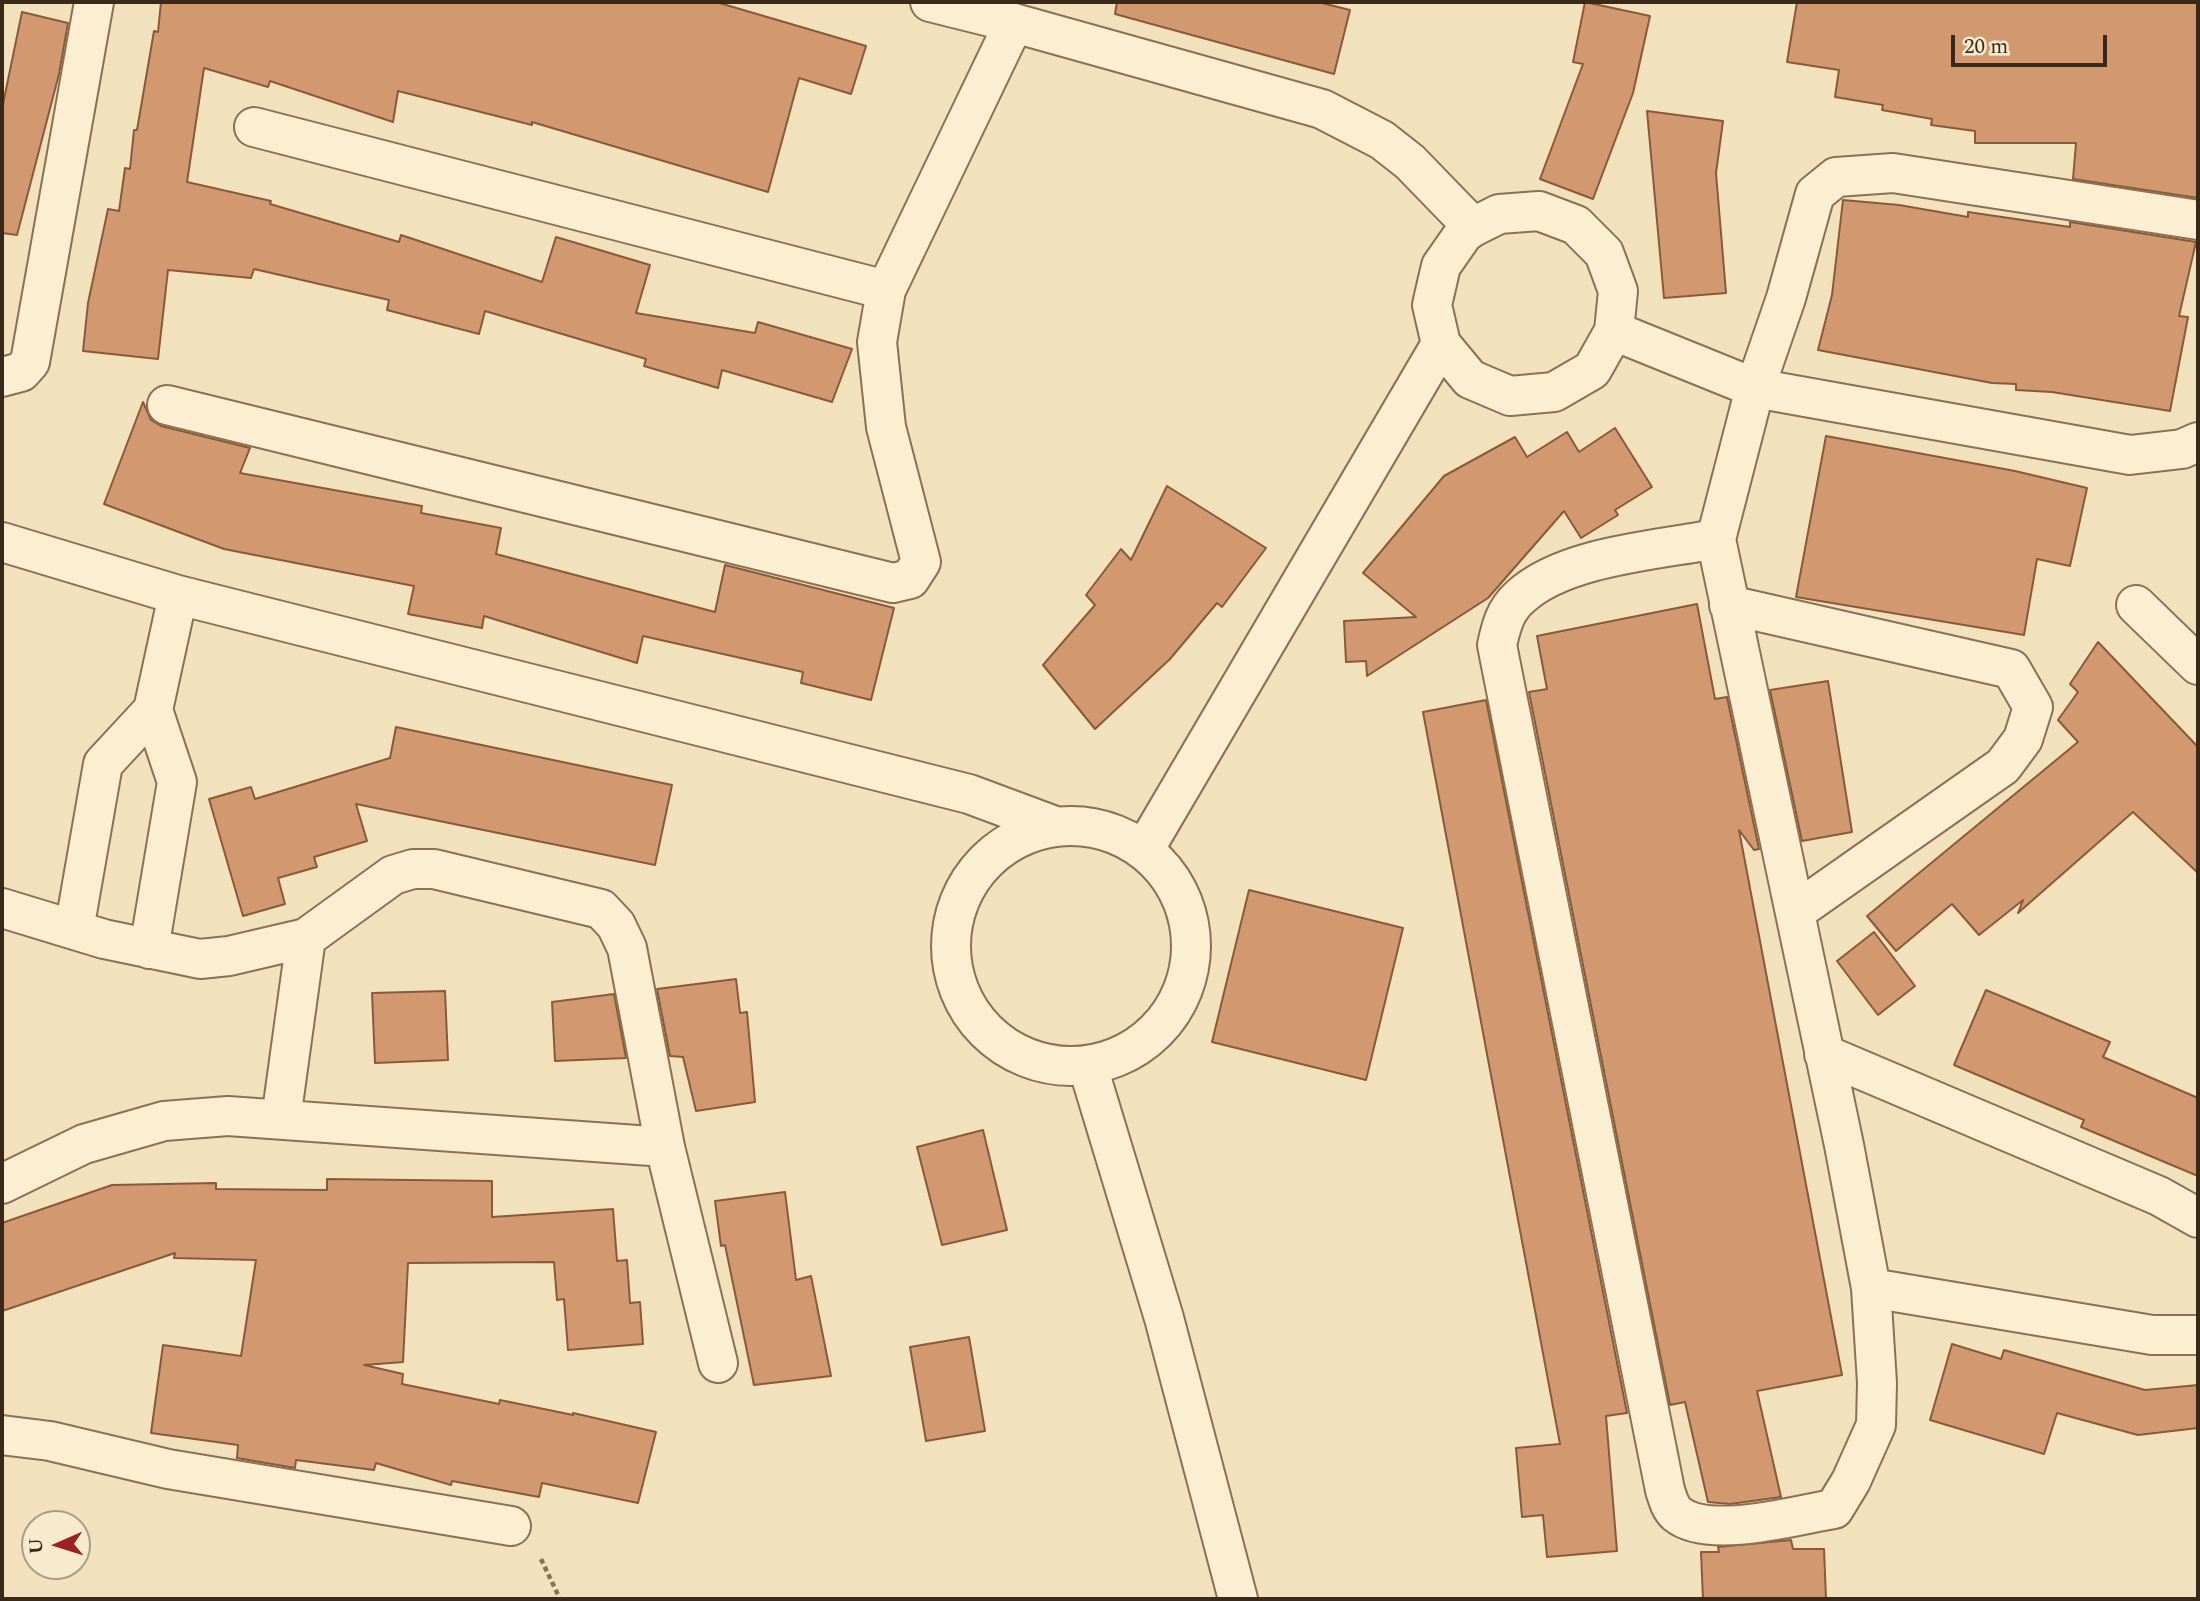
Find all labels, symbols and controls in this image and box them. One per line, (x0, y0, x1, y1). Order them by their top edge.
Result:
scale bar (1955, 21, 2111, 65)
text: 20 m (1964, 31, 2008, 63)
north arrow (21, 1510, 91, 1580)
text: U (22, 1537, 51, 1555)

